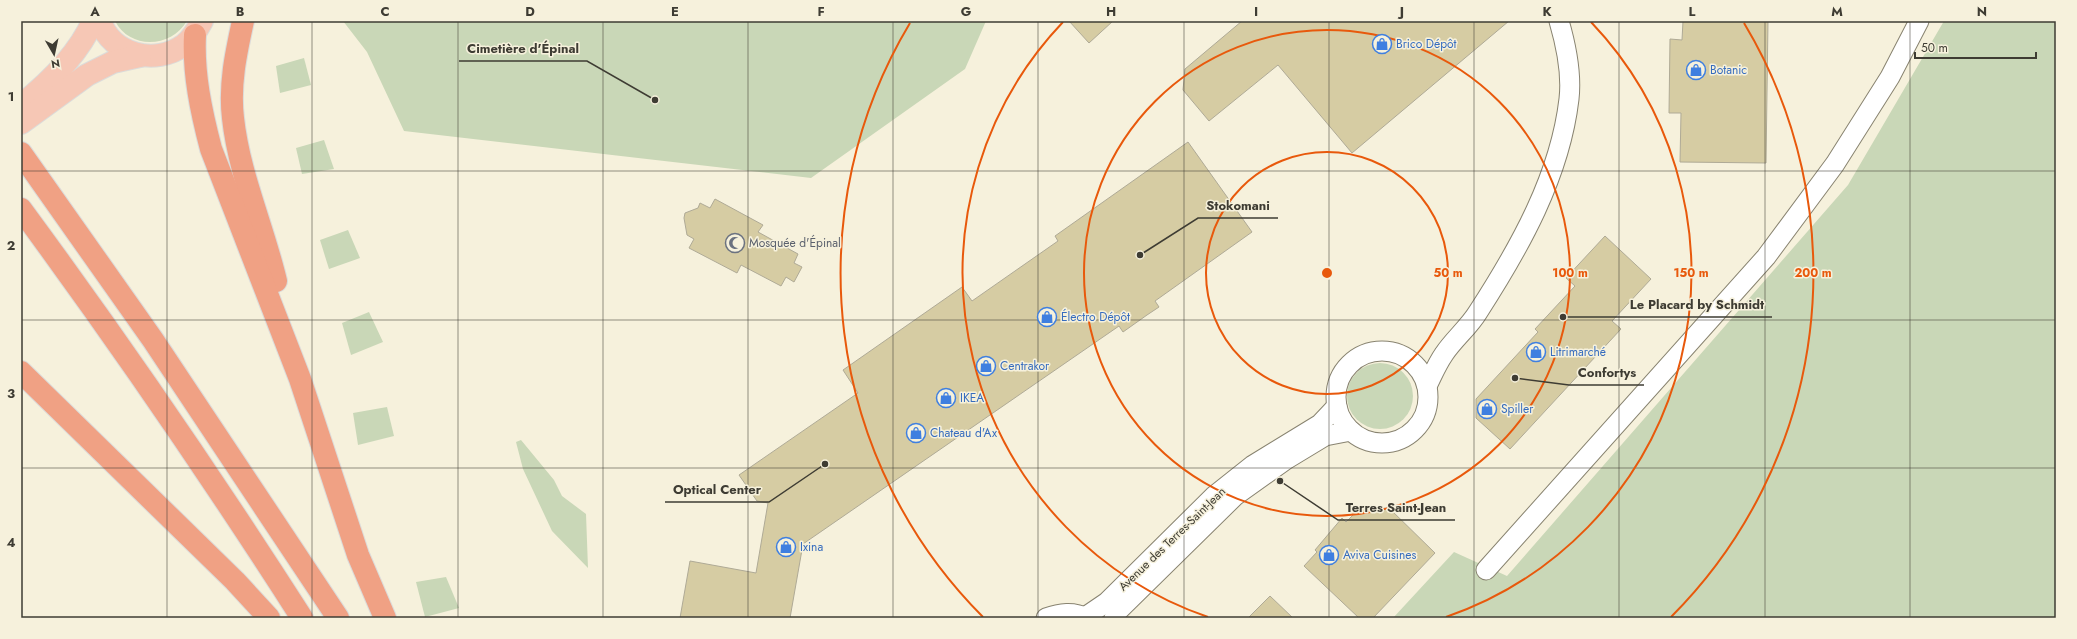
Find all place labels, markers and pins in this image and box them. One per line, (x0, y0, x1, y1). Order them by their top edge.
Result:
shop icon: Brico Dépôt (1371, 33, 1393, 55)
place label: Brico Dépôt (1396, 35, 1457, 53)
callout: Cimetière d'Épinal (459, 36, 587, 61)
shop icon: Botanic (1685, 59, 1707, 81)
place label: Botanic (1710, 61, 1747, 79)
callout: Stokomani (1198, 193, 1278, 218)
mosque icon: Mosquée d'Épinal (724, 232, 746, 254)
place label: Mosquée d'Épinal (749, 234, 841, 252)
centre of rings (1320, 266, 1334, 280)
callout: Le Placard by Schmidt (1622, 292, 1772, 317)
shop icon: Électro Dépôt (1036, 306, 1058, 328)
place label: Électro Dépôt (1061, 308, 1130, 326)
shop icon: Litrimarché (1525, 341, 1547, 363)
place label: Litrimarché (1550, 343, 1606, 361)
shop icon: Centrakor (975, 355, 997, 377)
place label: Centrakor (1000, 357, 1050, 375)
callout: Confortys (1569, 360, 1644, 385)
shop icon: IKEA (935, 387, 957, 409)
place label: IKEA (960, 389, 984, 407)
shop icon: Spiller (1476, 398, 1498, 420)
place label: Spiller (1501, 400, 1534, 418)
shop icon: Chateau d'Ax (905, 422, 927, 444)
place label: Chateau d'Ax (930, 424, 998, 442)
callout: Optical Center (665, 477, 769, 502)
callout: Terres Saint-Jean (1338, 495, 1455, 520)
shop icon: Ixina (775, 536, 797, 558)
place label: Ixina (800, 538, 823, 556)
shop icon: Aviva Cuisines (1318, 544, 1340, 566)
place label: Aviva Cuisines (1343, 546, 1416, 564)

